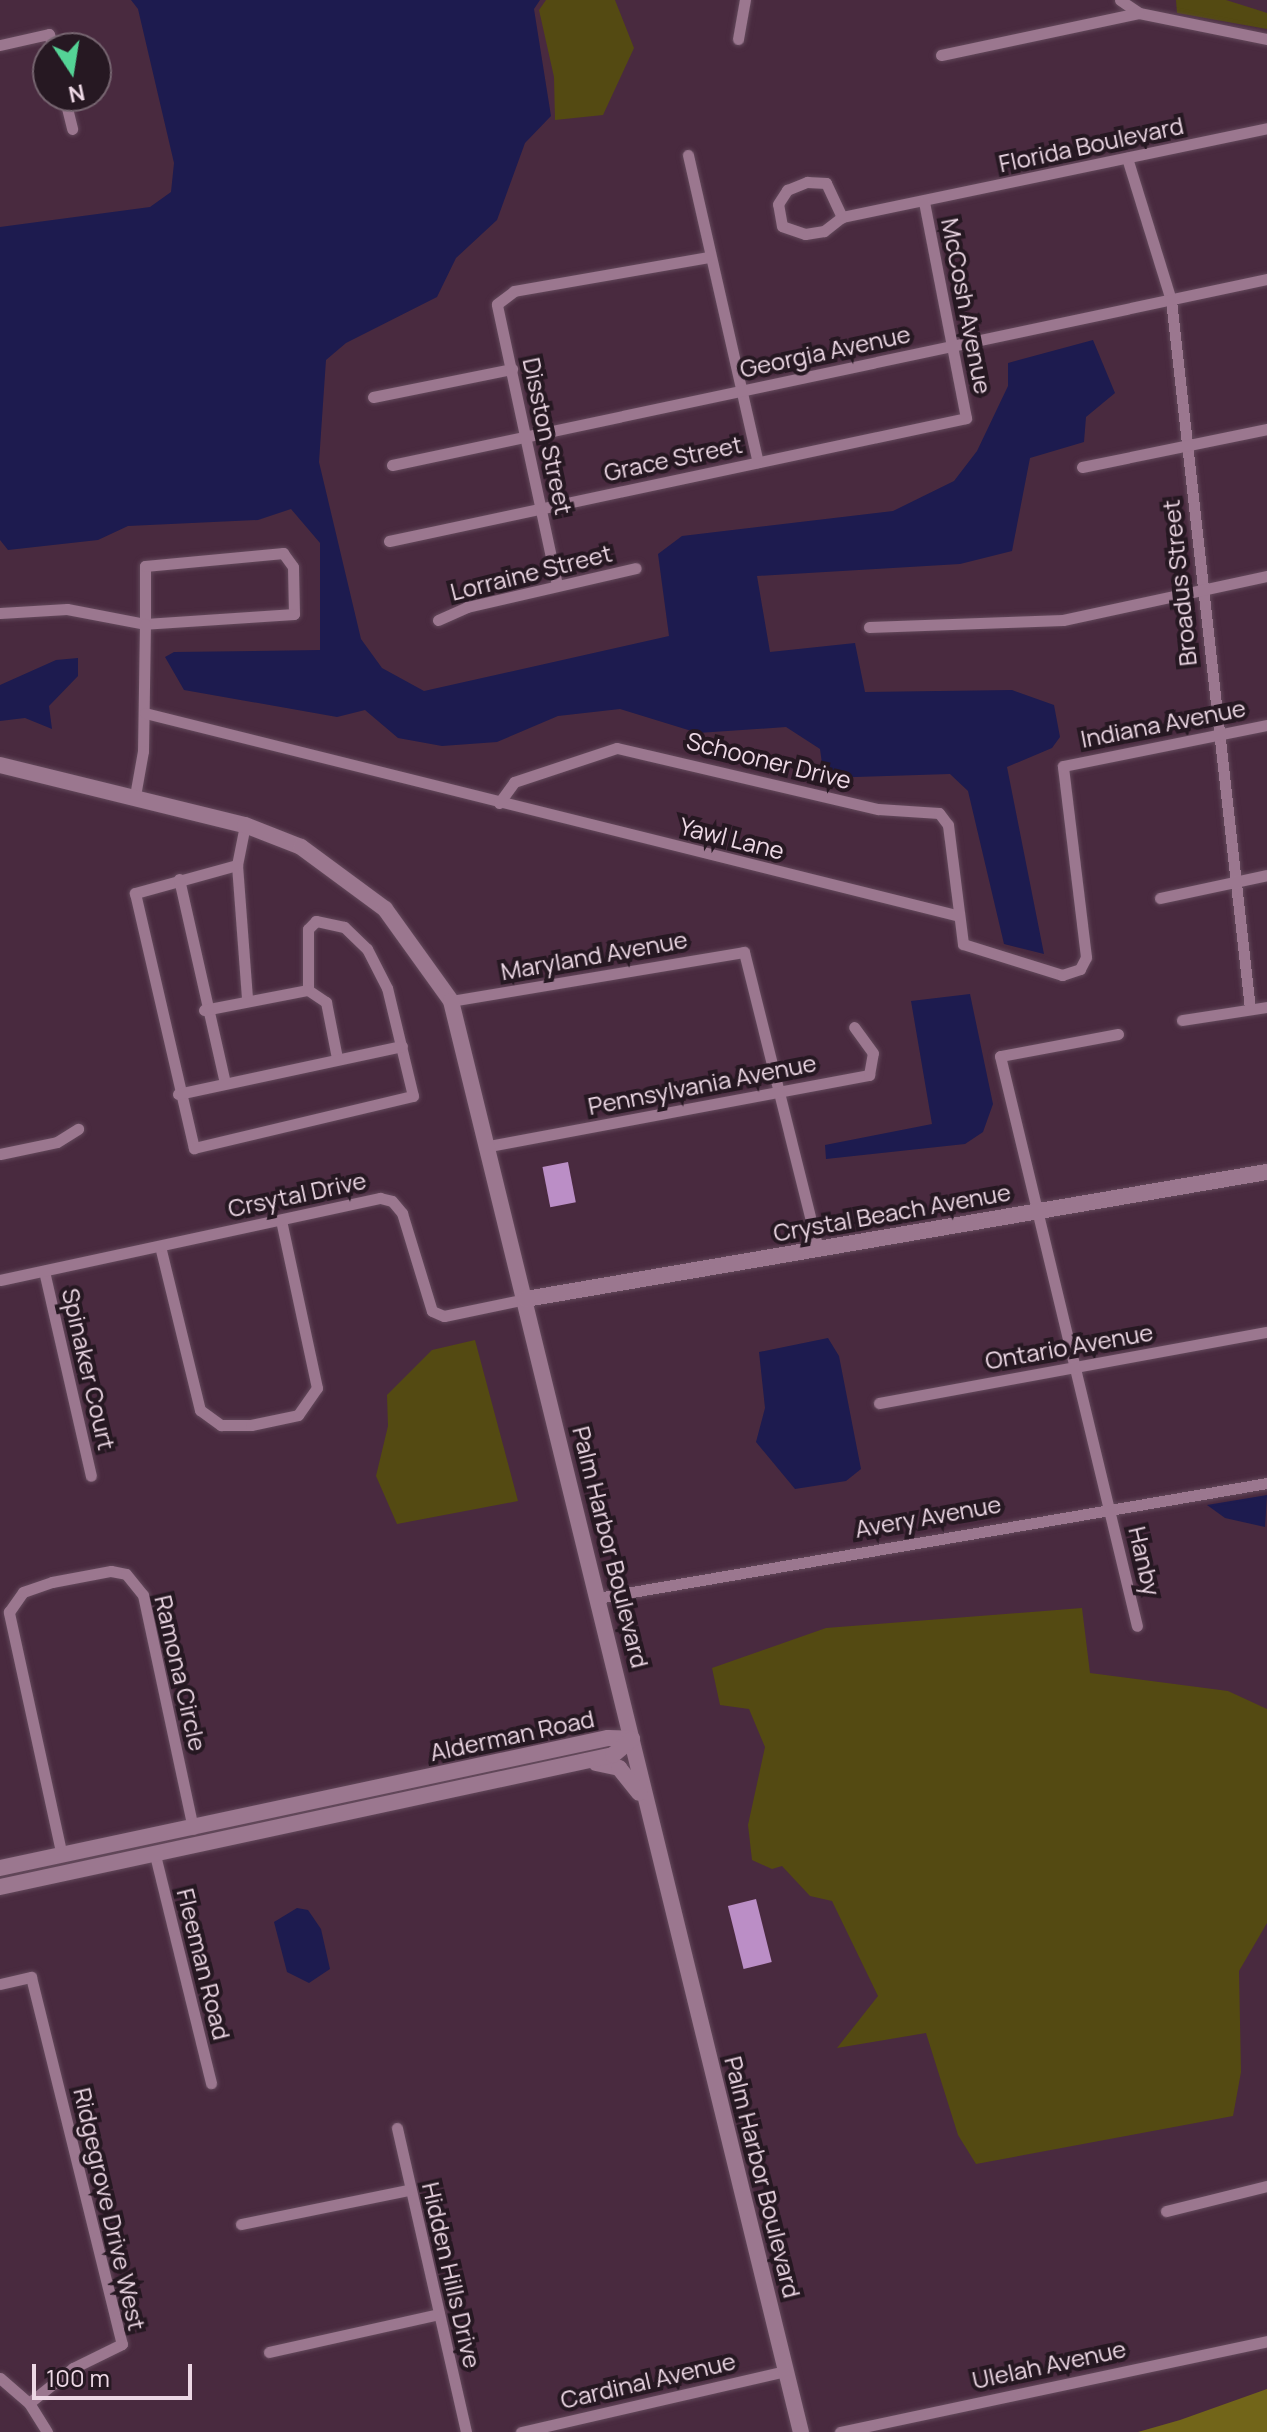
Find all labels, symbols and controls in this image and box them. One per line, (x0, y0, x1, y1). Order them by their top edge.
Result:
north arrow (32, 32, 112, 112)
text: N (66, 77, 87, 110)
street label: Florida Boulevard (996, 110, 1186, 178)
street label: McCosh Avenue (936, 216, 998, 396)
street label: Georgia Avenue (737, 319, 913, 383)
street label: Disston Street (517, 355, 579, 517)
street label: Grace Street (601, 429, 745, 487)
street label: Broadus Street (1156, 498, 1202, 668)
street label: Lorraine Street (447, 538, 615, 606)
street label: Indiana Avenue (1078, 693, 1248, 753)
street label: Schooner Drive (684, 726, 854, 794)
street label: Yawl Lane (677, 811, 787, 865)
street label: Maryland Avenue (498, 924, 690, 986)
street label: Pennsylvania Avenue (585, 1048, 819, 1120)
street label: Crsytal Drive (225, 1165, 369, 1223)
street label: Crystal Beach Avenue (771, 1177, 1013, 1247)
street label: Spinaker Court (56, 1285, 122, 1453)
street label: Ontario Avenue (983, 1317, 1155, 1375)
street label: Palm Harbor Boulevard (567, 1423, 655, 1671)
street label: Avery Avenue (853, 1489, 1003, 1543)
street label: Hanby (1123, 1524, 1167, 1598)
street label: Ramona Circle (149, 1592, 213, 1754)
street label: Alderman Road (427, 1704, 597, 1766)
street label: Fleeman Road (171, 1885, 237, 2043)
street label: Palm Harbor Boulevard (719, 2053, 807, 2301)
street label: Ridgegrove Drive West (68, 2085, 152, 2333)
street label: Hidden Hills Drive (417, 2179, 487, 2371)
street label: Ulelah Avenue (969, 2334, 1129, 2394)
street label: Cardinal Avenue (558, 2346, 738, 2414)
scale bar (36, 2348, 196, 2398)
text: 100 m (46, 2361, 110, 2394)

